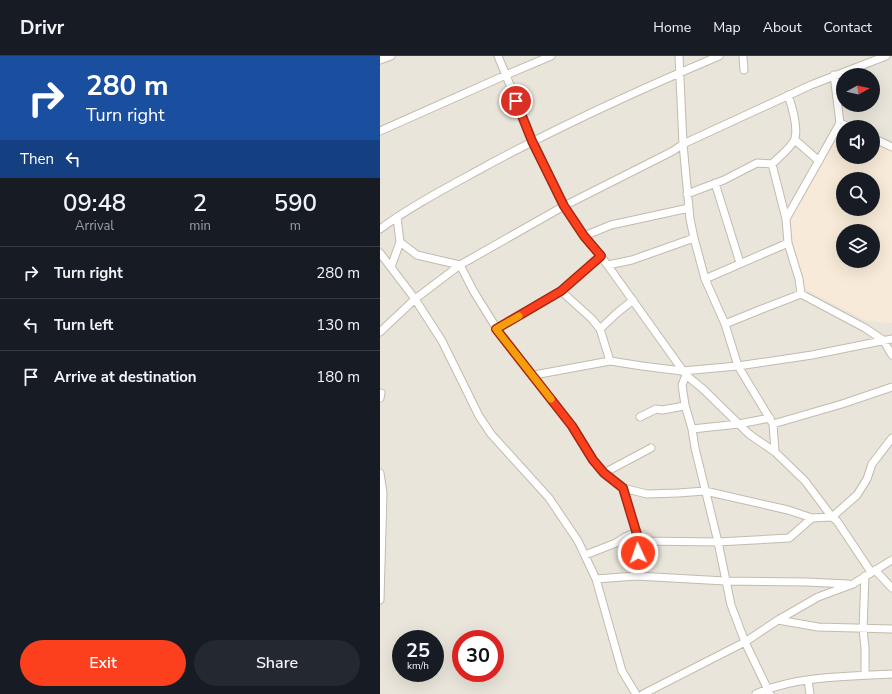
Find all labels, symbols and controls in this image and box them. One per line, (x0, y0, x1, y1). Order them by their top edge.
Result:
text: Drivr (20, 15, 64, 41)
text: Home (653, 18, 691, 37)
text: Map (713, 18, 741, 37)
text: About (763, 18, 802, 37)
text: Contact (824, 18, 872, 37)
text: 280 m (86, 67, 169, 105)
north arrow (836, 68, 880, 112)
map controls (836, 68, 880, 268)
icon: right (20, 72, 72, 124)
pin (499, 84, 533, 118)
icon: arrive (505, 90, 527, 112)
text: Turn right (86, 103, 165, 127)
button: sound (836, 120, 880, 164)
icon: left (62, 148, 84, 170)
text: Then (20, 149, 54, 169)
button: search (836, 172, 880, 216)
text: 09:48 (63, 187, 126, 219)
text: 2 (193, 187, 207, 219)
text: 590 (274, 187, 317, 219)
text: Arrival (75, 217, 114, 235)
text: min (189, 217, 211, 235)
text: m (290, 217, 301, 235)
button: layers (836, 224, 880, 268)
icon: right (20, 262, 42, 284)
text: Turn right (54, 263, 123, 283)
text: 280 m (316, 263, 360, 283)
icon: left (20, 314, 42, 336)
text: Turn left (54, 315, 113, 335)
text: 130 m (316, 315, 360, 335)
icon: arrive (20, 366, 42, 388)
text: Arrive at destination (54, 367, 197, 387)
text: 180 m (316, 367, 360, 387)
position arrow (617, 532, 659, 574)
speed limit sign: 30 (452, 630, 504, 682)
text: 25 (406, 637, 430, 664)
button: Exit (20, 640, 186, 686)
button: Share (194, 640, 360, 686)
text: km/h (407, 659, 429, 673)

